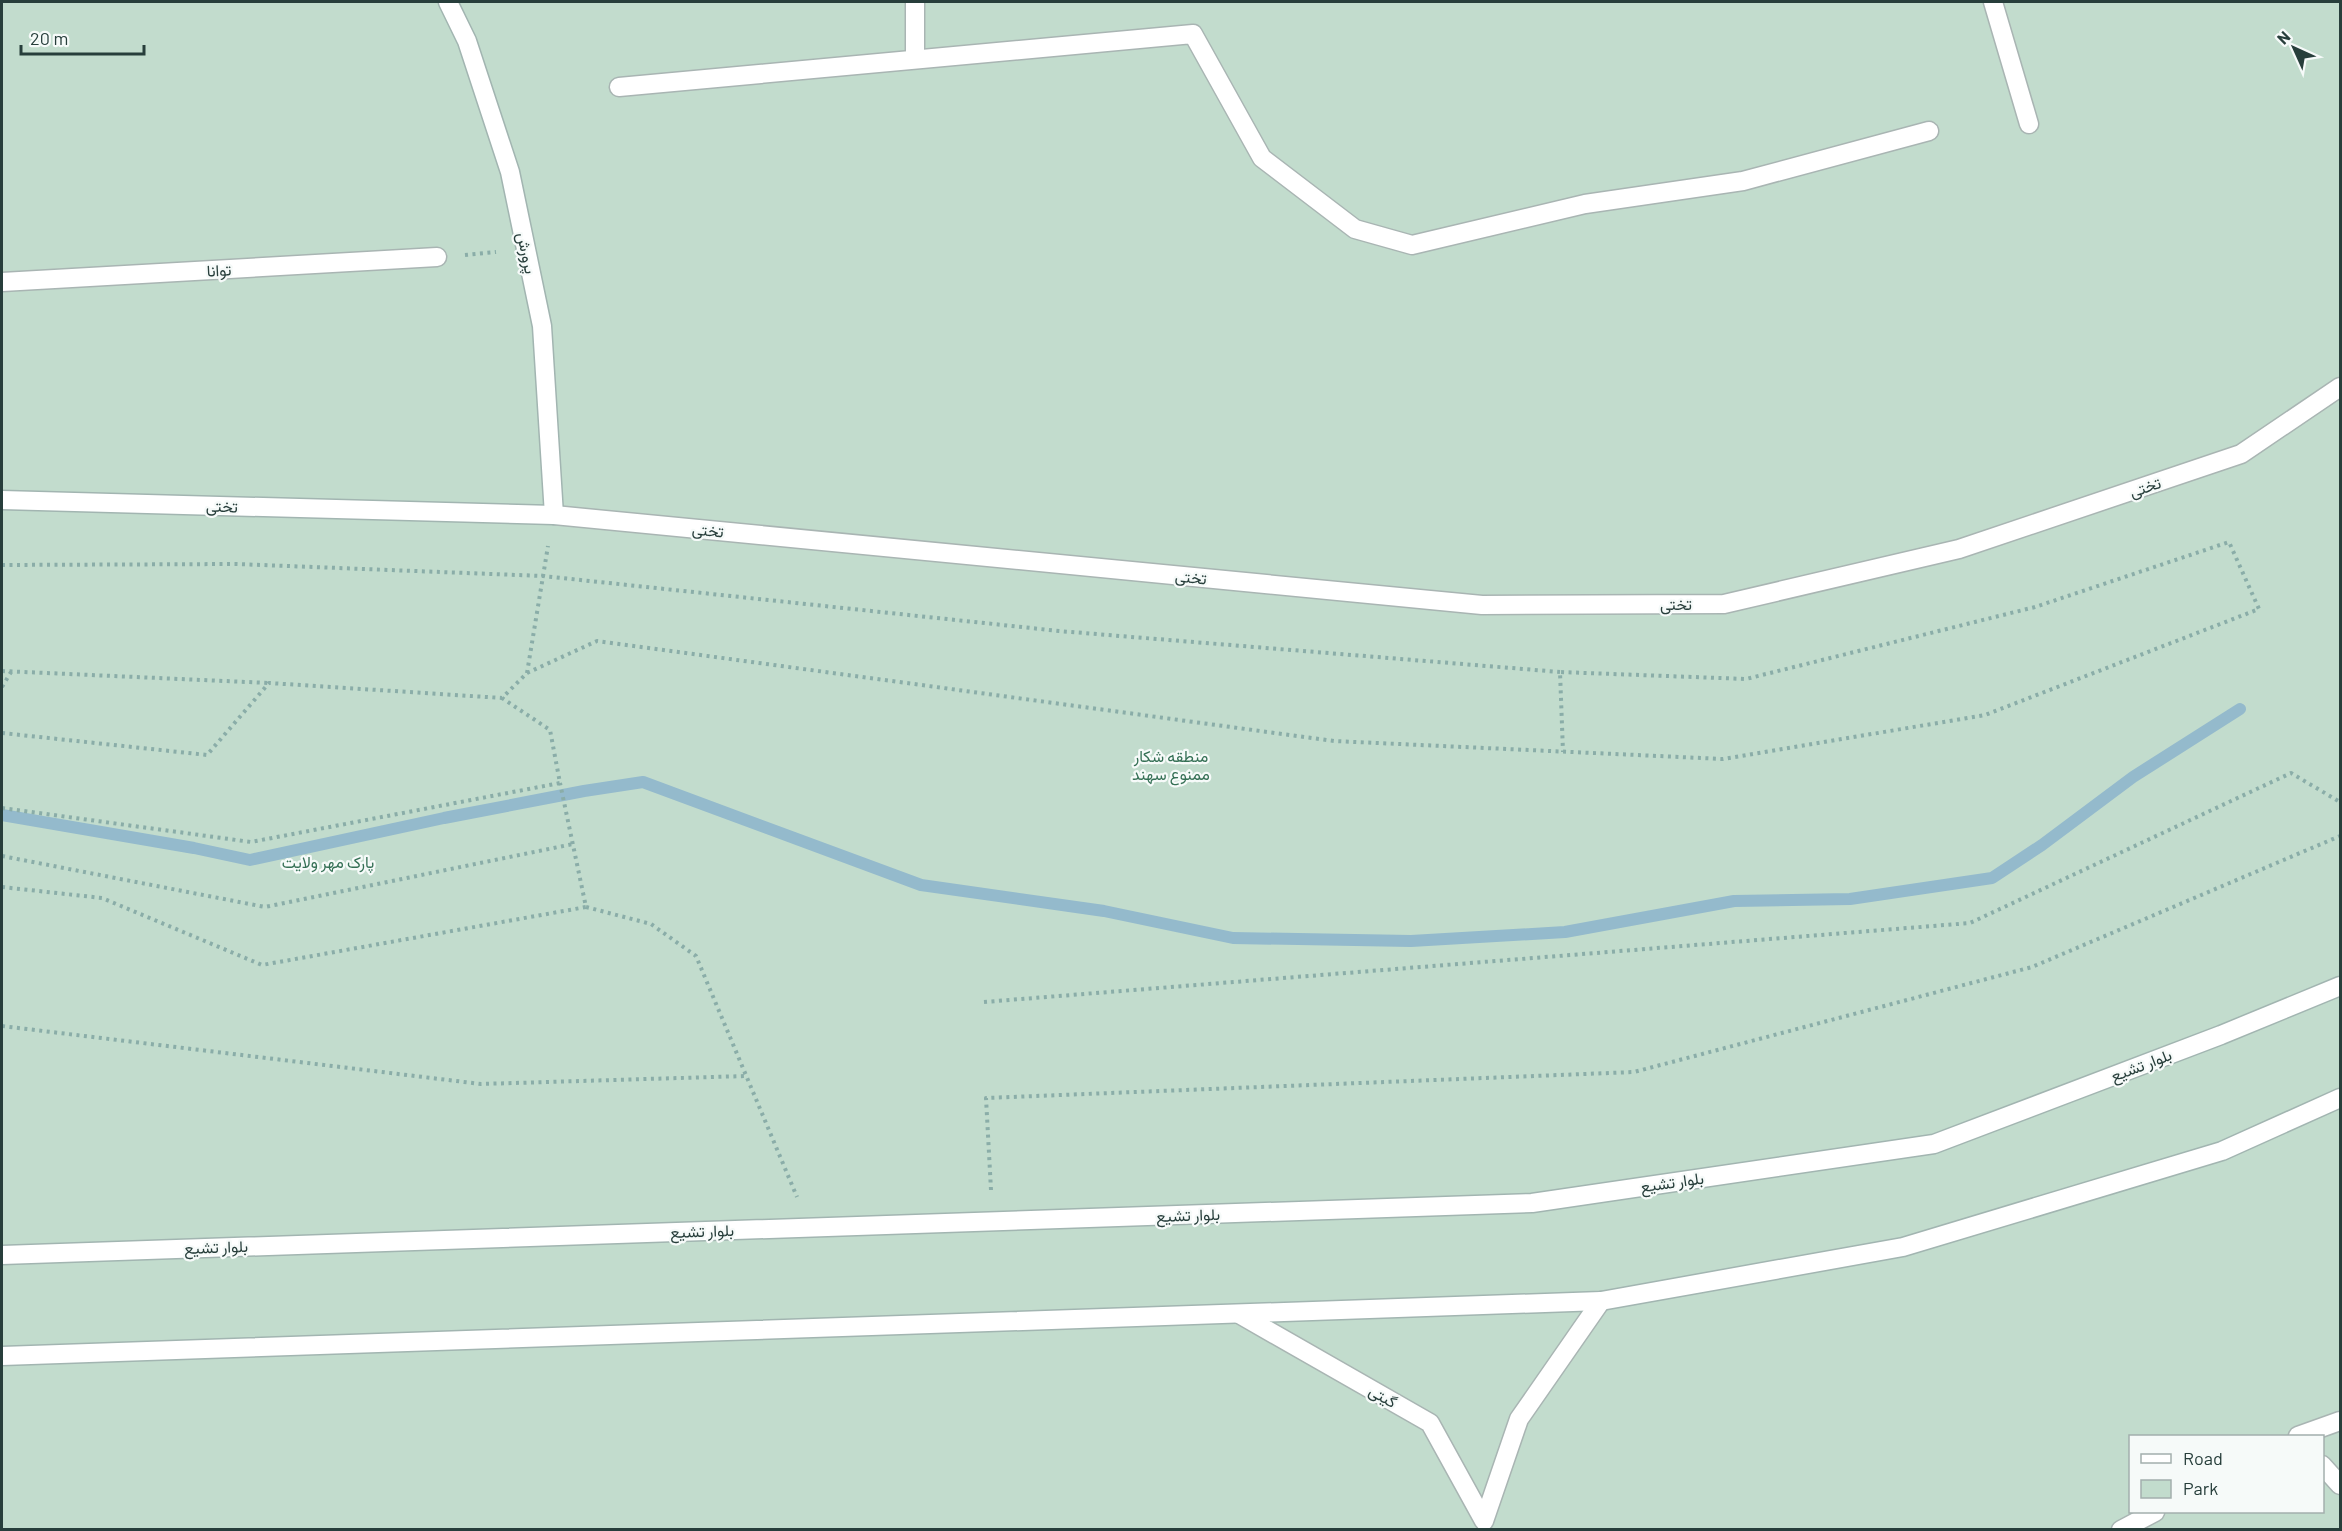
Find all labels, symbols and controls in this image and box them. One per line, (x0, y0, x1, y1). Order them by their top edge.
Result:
scale bar (21, 18, 144, 56)
north arrow (2264, 18, 2324, 78)
text: 20 m (30, 27, 68, 49)
text: N (2273, 27, 2294, 48)
street label: پرورش (511, 231, 541, 276)
street label: توانا (206, 259, 232, 282)
street label: تختی (2127, 472, 2164, 503)
street label: تختی (206, 495, 238, 518)
street label: تختی (691, 518, 725, 543)
street label: تختی (1174, 565, 1208, 590)
street label: تختی (1660, 594, 1692, 615)
park label: منطقه شکار ممنوع سهند (1132, 746, 1210, 786)
park label: پارک مهر ولایت (282, 852, 374, 874)
street label: بلوار تشیع (2108, 1044, 2175, 1088)
street label: بلوار تشیع (1639, 1168, 1705, 1198)
street label: بلوار تشیع (1156, 1204, 1220, 1228)
street label: بلوار تشیع (670, 1220, 734, 1244)
street label: بلوار تشیع (184, 1236, 248, 1260)
street label: گیتی (1365, 1380, 1401, 1413)
legend (2129, 1435, 2324, 1513)
text: Road (2183, 1447, 2223, 1469)
text: Park (2183, 1477, 2218, 1499)

